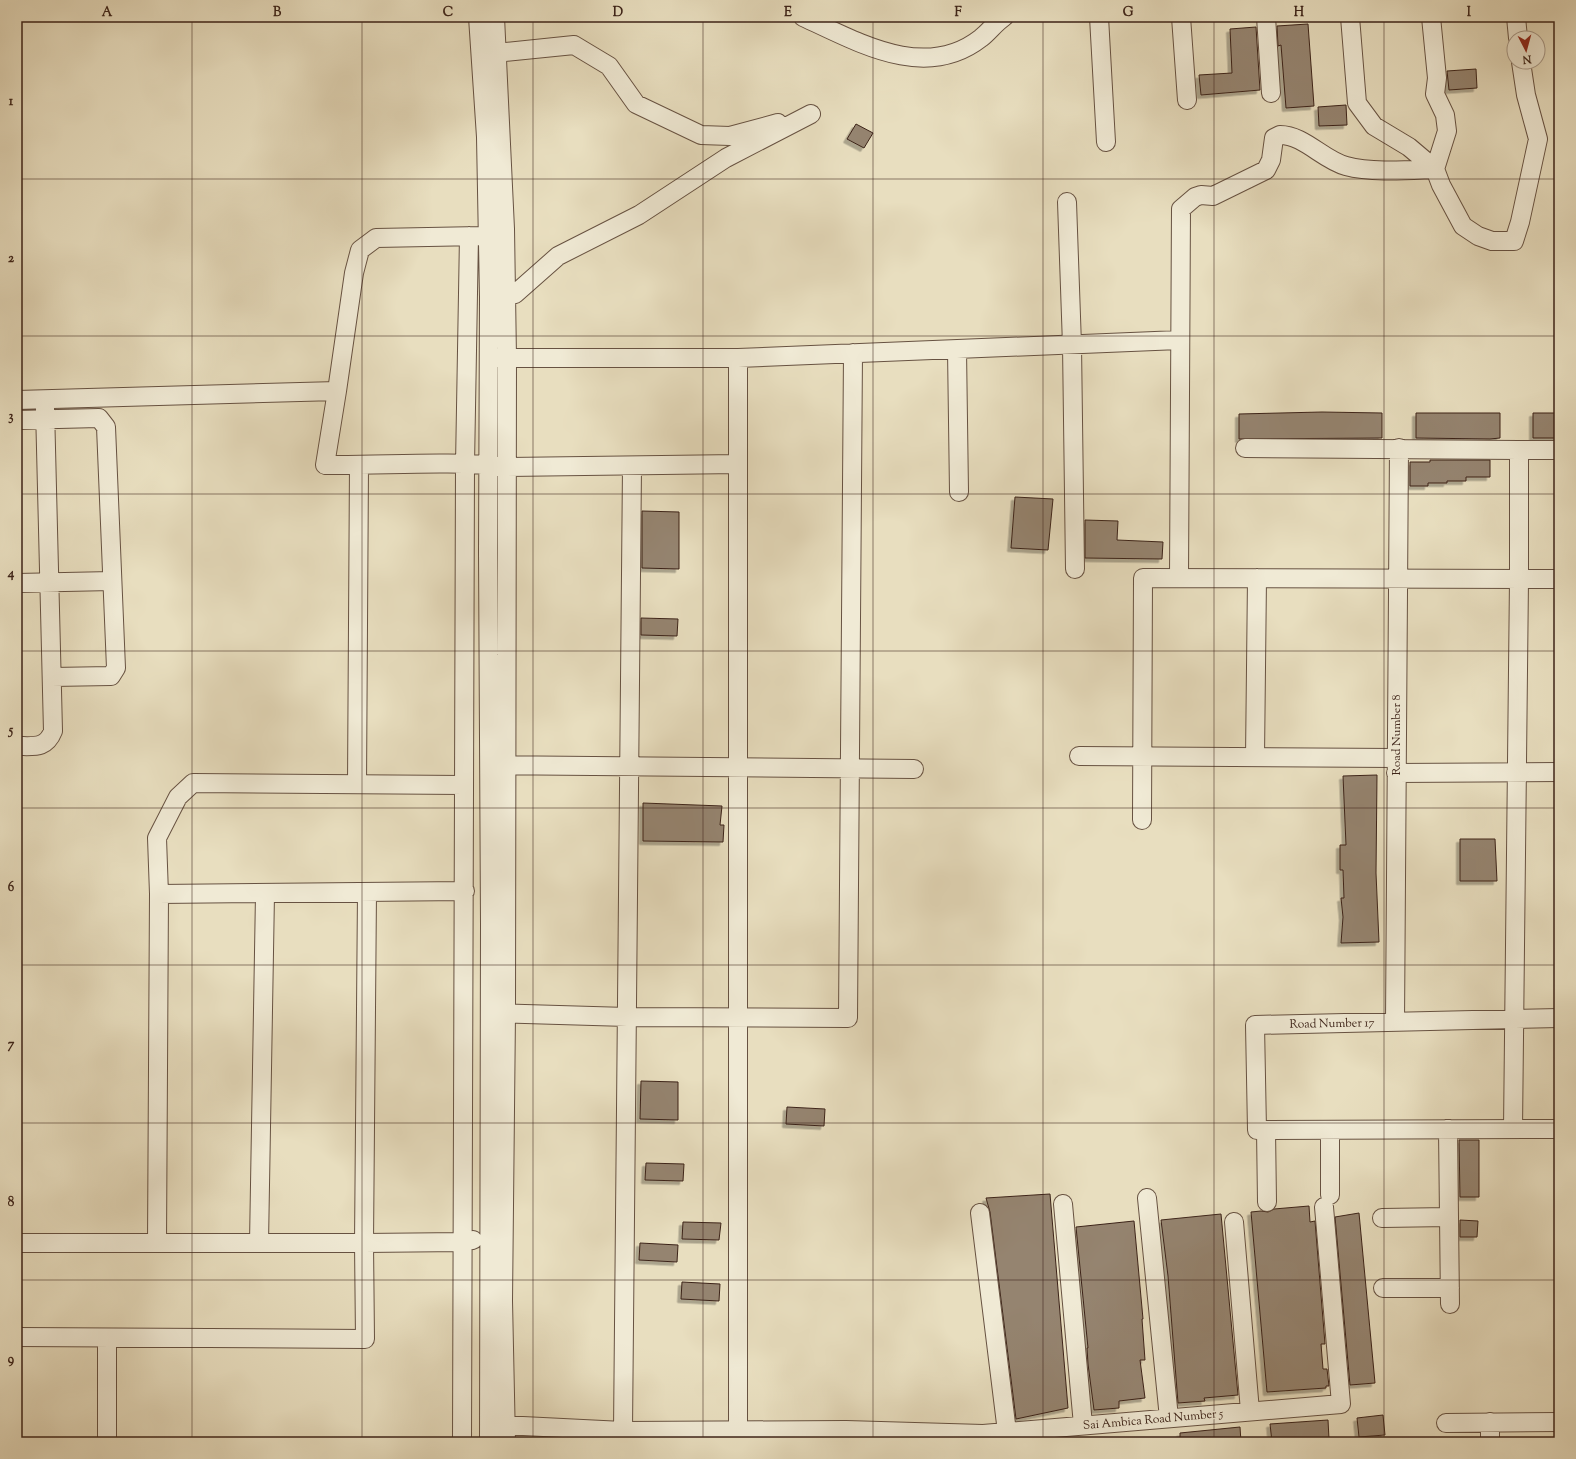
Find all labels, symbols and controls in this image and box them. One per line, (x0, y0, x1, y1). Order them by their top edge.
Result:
text: A (102, 4, 113, 22)
text: B (273, 4, 282, 22)
text: C (443, 4, 453, 22)
text: D (613, 4, 623, 22)
text: E (784, 4, 792, 22)
text: F (954, 4, 962, 22)
text: G (1123, 4, 1134, 22)
text: H (1294, 4, 1305, 22)
text: I (1467, 4, 1472, 22)
north arrow (1506, 30, 1546, 70)
text: N (1522, 50, 1533, 67)
text: 1 (9, 93, 14, 111)
text: 2 (8, 250, 15, 268)
text: 3 (8, 408, 14, 426)
text: 4 (7, 565, 15, 583)
street label: Road Number 8 (1388, 695, 1406, 775)
text: 5 (8, 722, 14, 740)
text: 6 (8, 879, 15, 897)
street label: Road Number 17 (1289, 1014, 1375, 1034)
text: 7 (8, 1036, 15, 1054)
text: 8 (8, 1194, 15, 1212)
text: 9 (8, 1351, 15, 1369)
street label: Sai Ambica Road Number 5 (1082, 1405, 1224, 1435)

